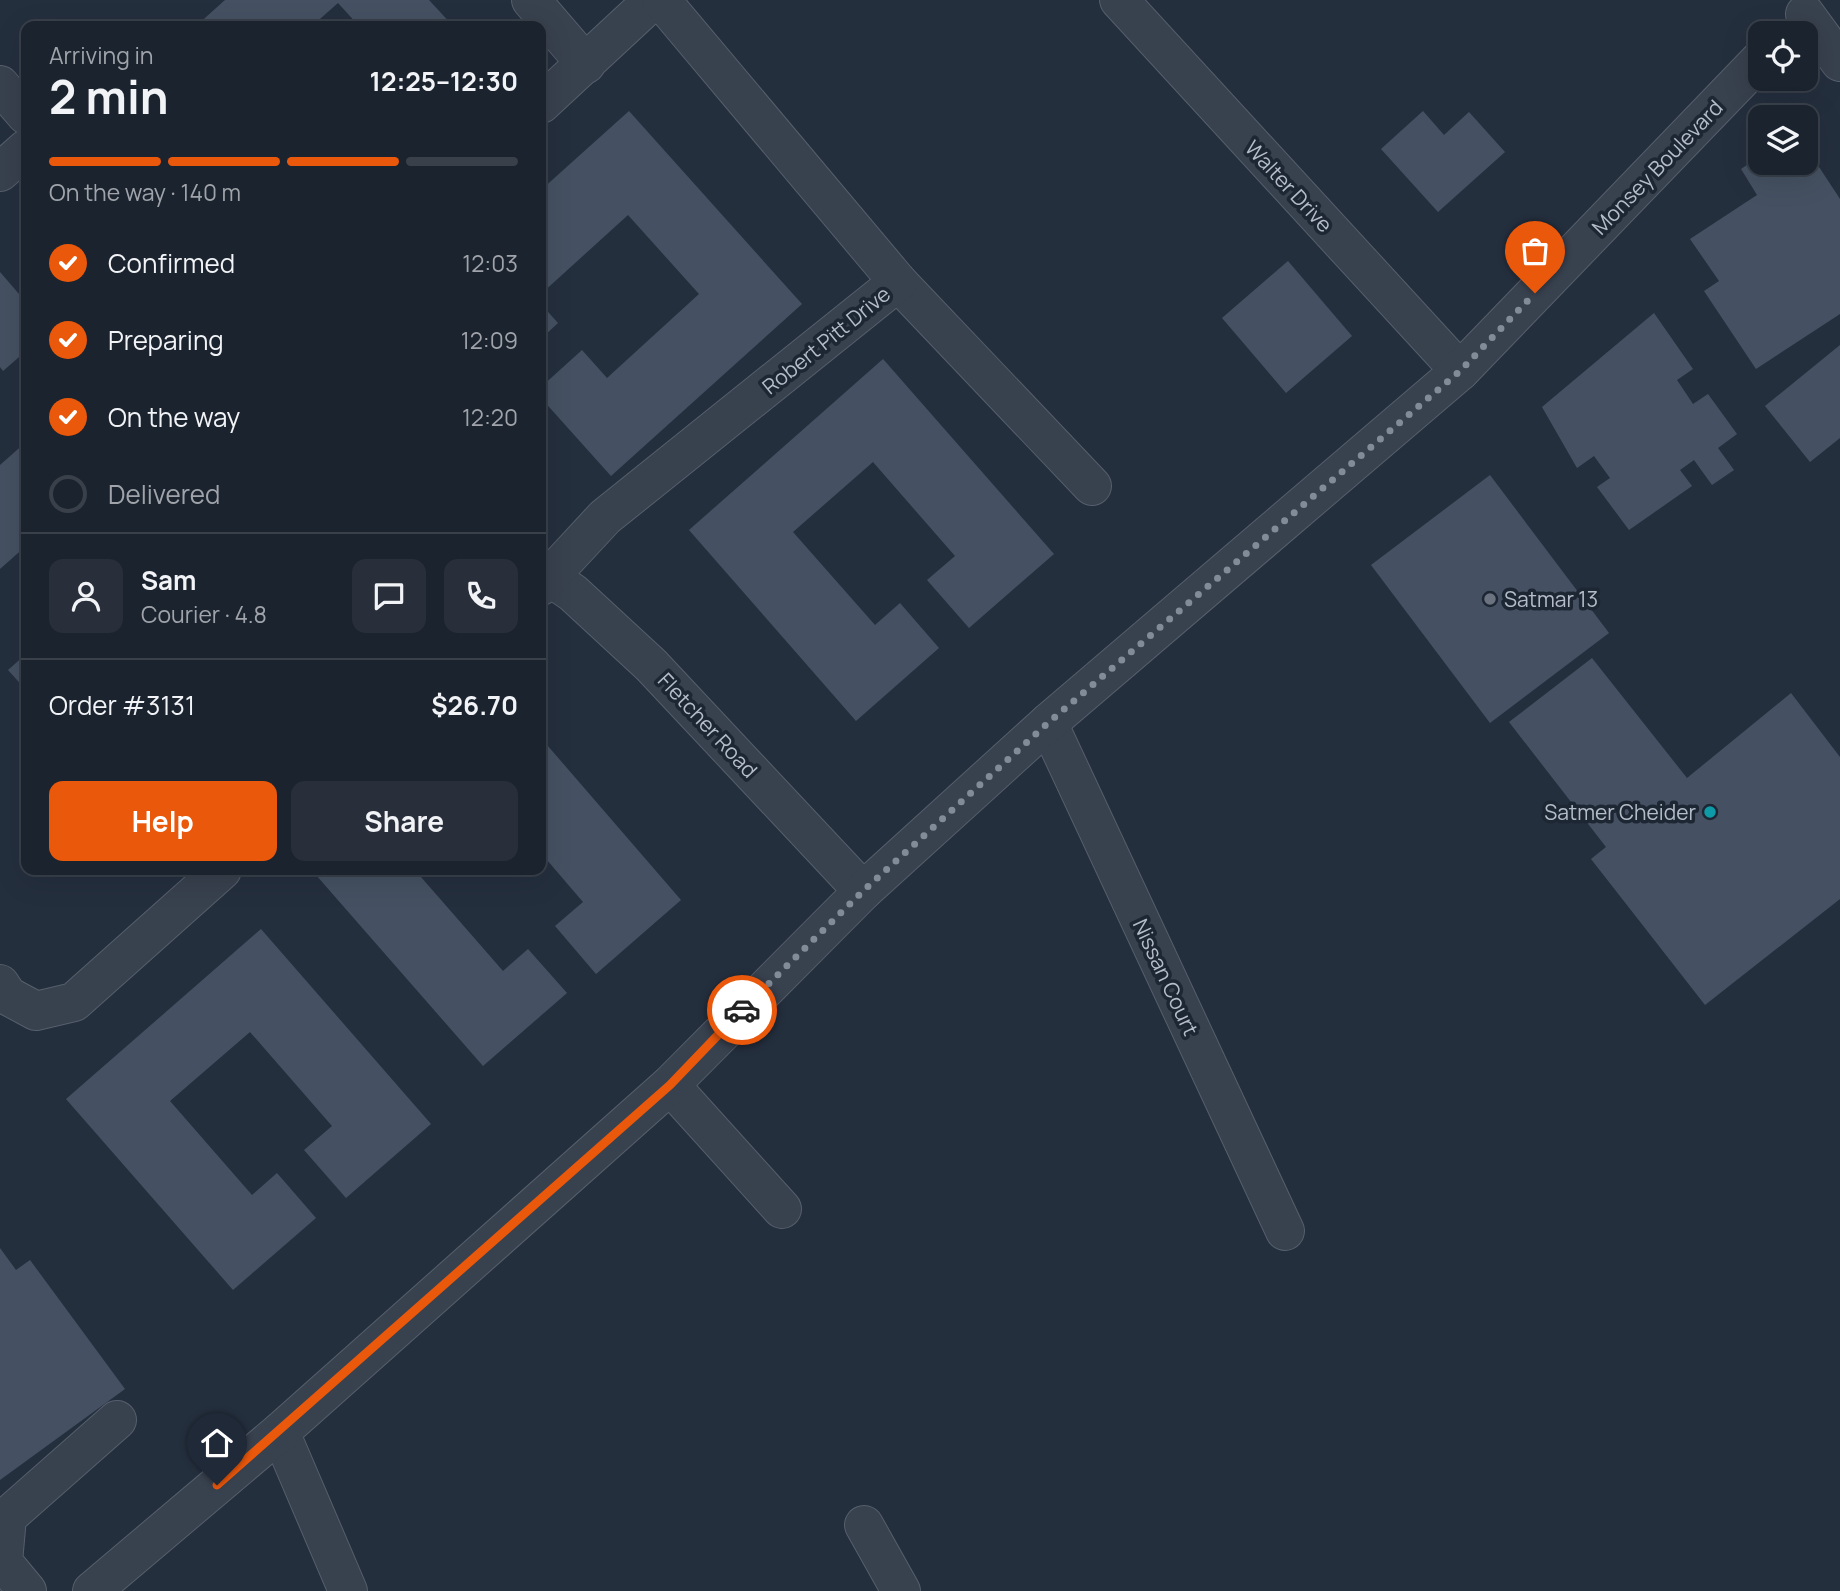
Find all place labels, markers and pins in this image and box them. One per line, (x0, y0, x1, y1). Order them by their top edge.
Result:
pin (1505, 221, 1565, 293)
place label: Satmar 13 (1504, 585, 1598, 613)
marker: Satmar 13 (1482, 591, 1498, 607)
place label: Satmer Cheider (1544, 798, 1696, 826)
marker: Satmer Cheider (1702, 804, 1718, 820)
pin (187, 1413, 247, 1485)

